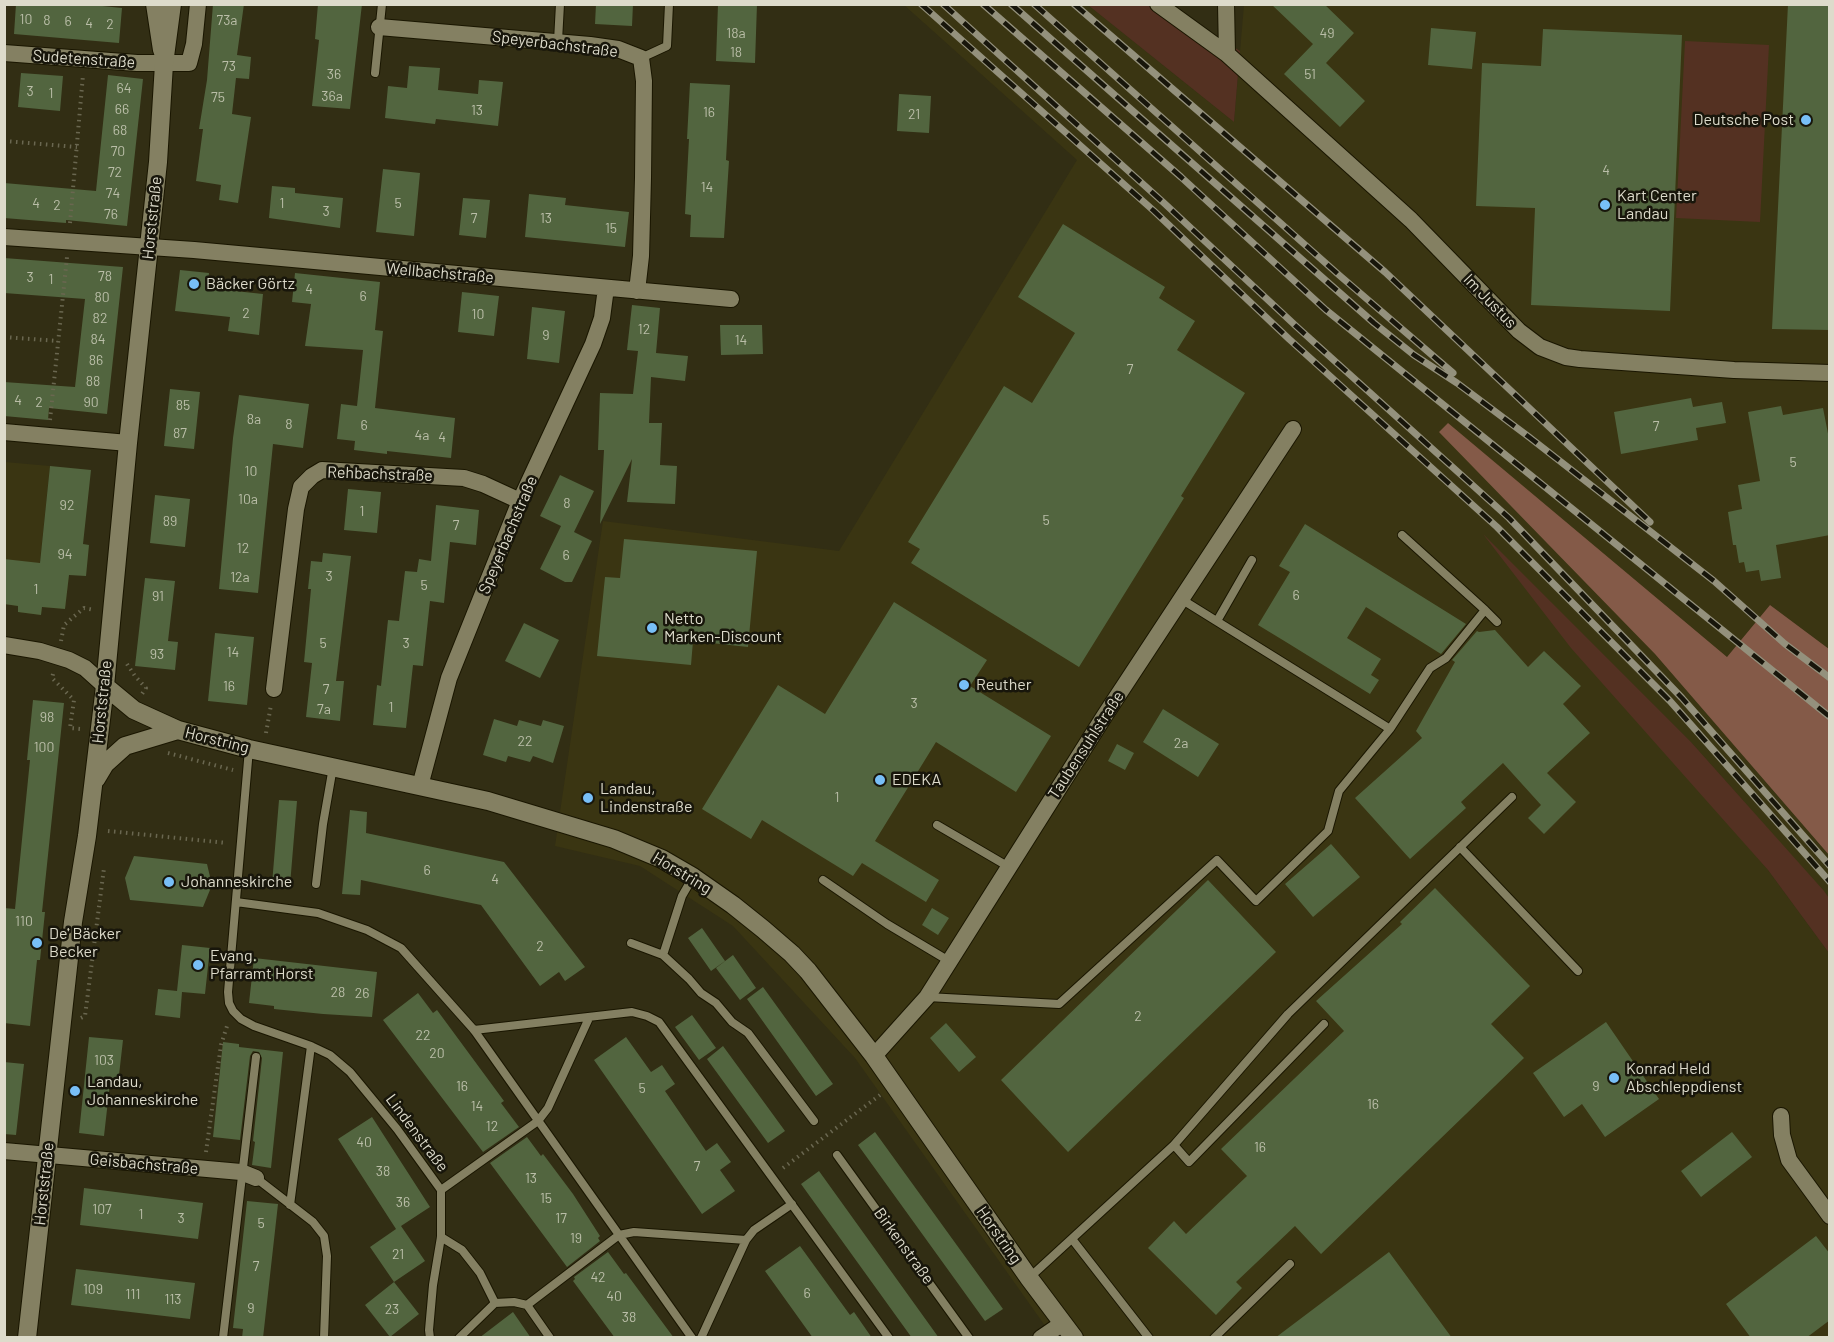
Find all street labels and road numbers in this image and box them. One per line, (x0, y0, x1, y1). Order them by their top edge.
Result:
street label: Speyerbachstraße (491, 27, 619, 61)
street label: Sudetenstraße (32, 46, 136, 72)
street label: Horststraße (138, 176, 166, 260)
street label: Wellbachstraße (385, 259, 495, 287)
street label: Im Justus (1459, 270, 1521, 332)
street label: Rehbachstraße (327, 463, 433, 485)
street label: Speyerbachstraße (474, 473, 542, 597)
street label: Horststraße (88, 660, 116, 744)
street label: Taubensuhlstraße (1044, 687, 1128, 803)
street label: Horstring (183, 723, 251, 757)
street label: Horstring (649, 848, 715, 898)
street label: Lindenstraße (382, 1090, 452, 1176)
street label: Horststraße (30, 1142, 58, 1226)
street label: Geisbachstraße (89, 1150, 199, 1178)
street label: Horstring (972, 1203, 1026, 1267)
street label: Birkenstraße (870, 1204, 938, 1288)

